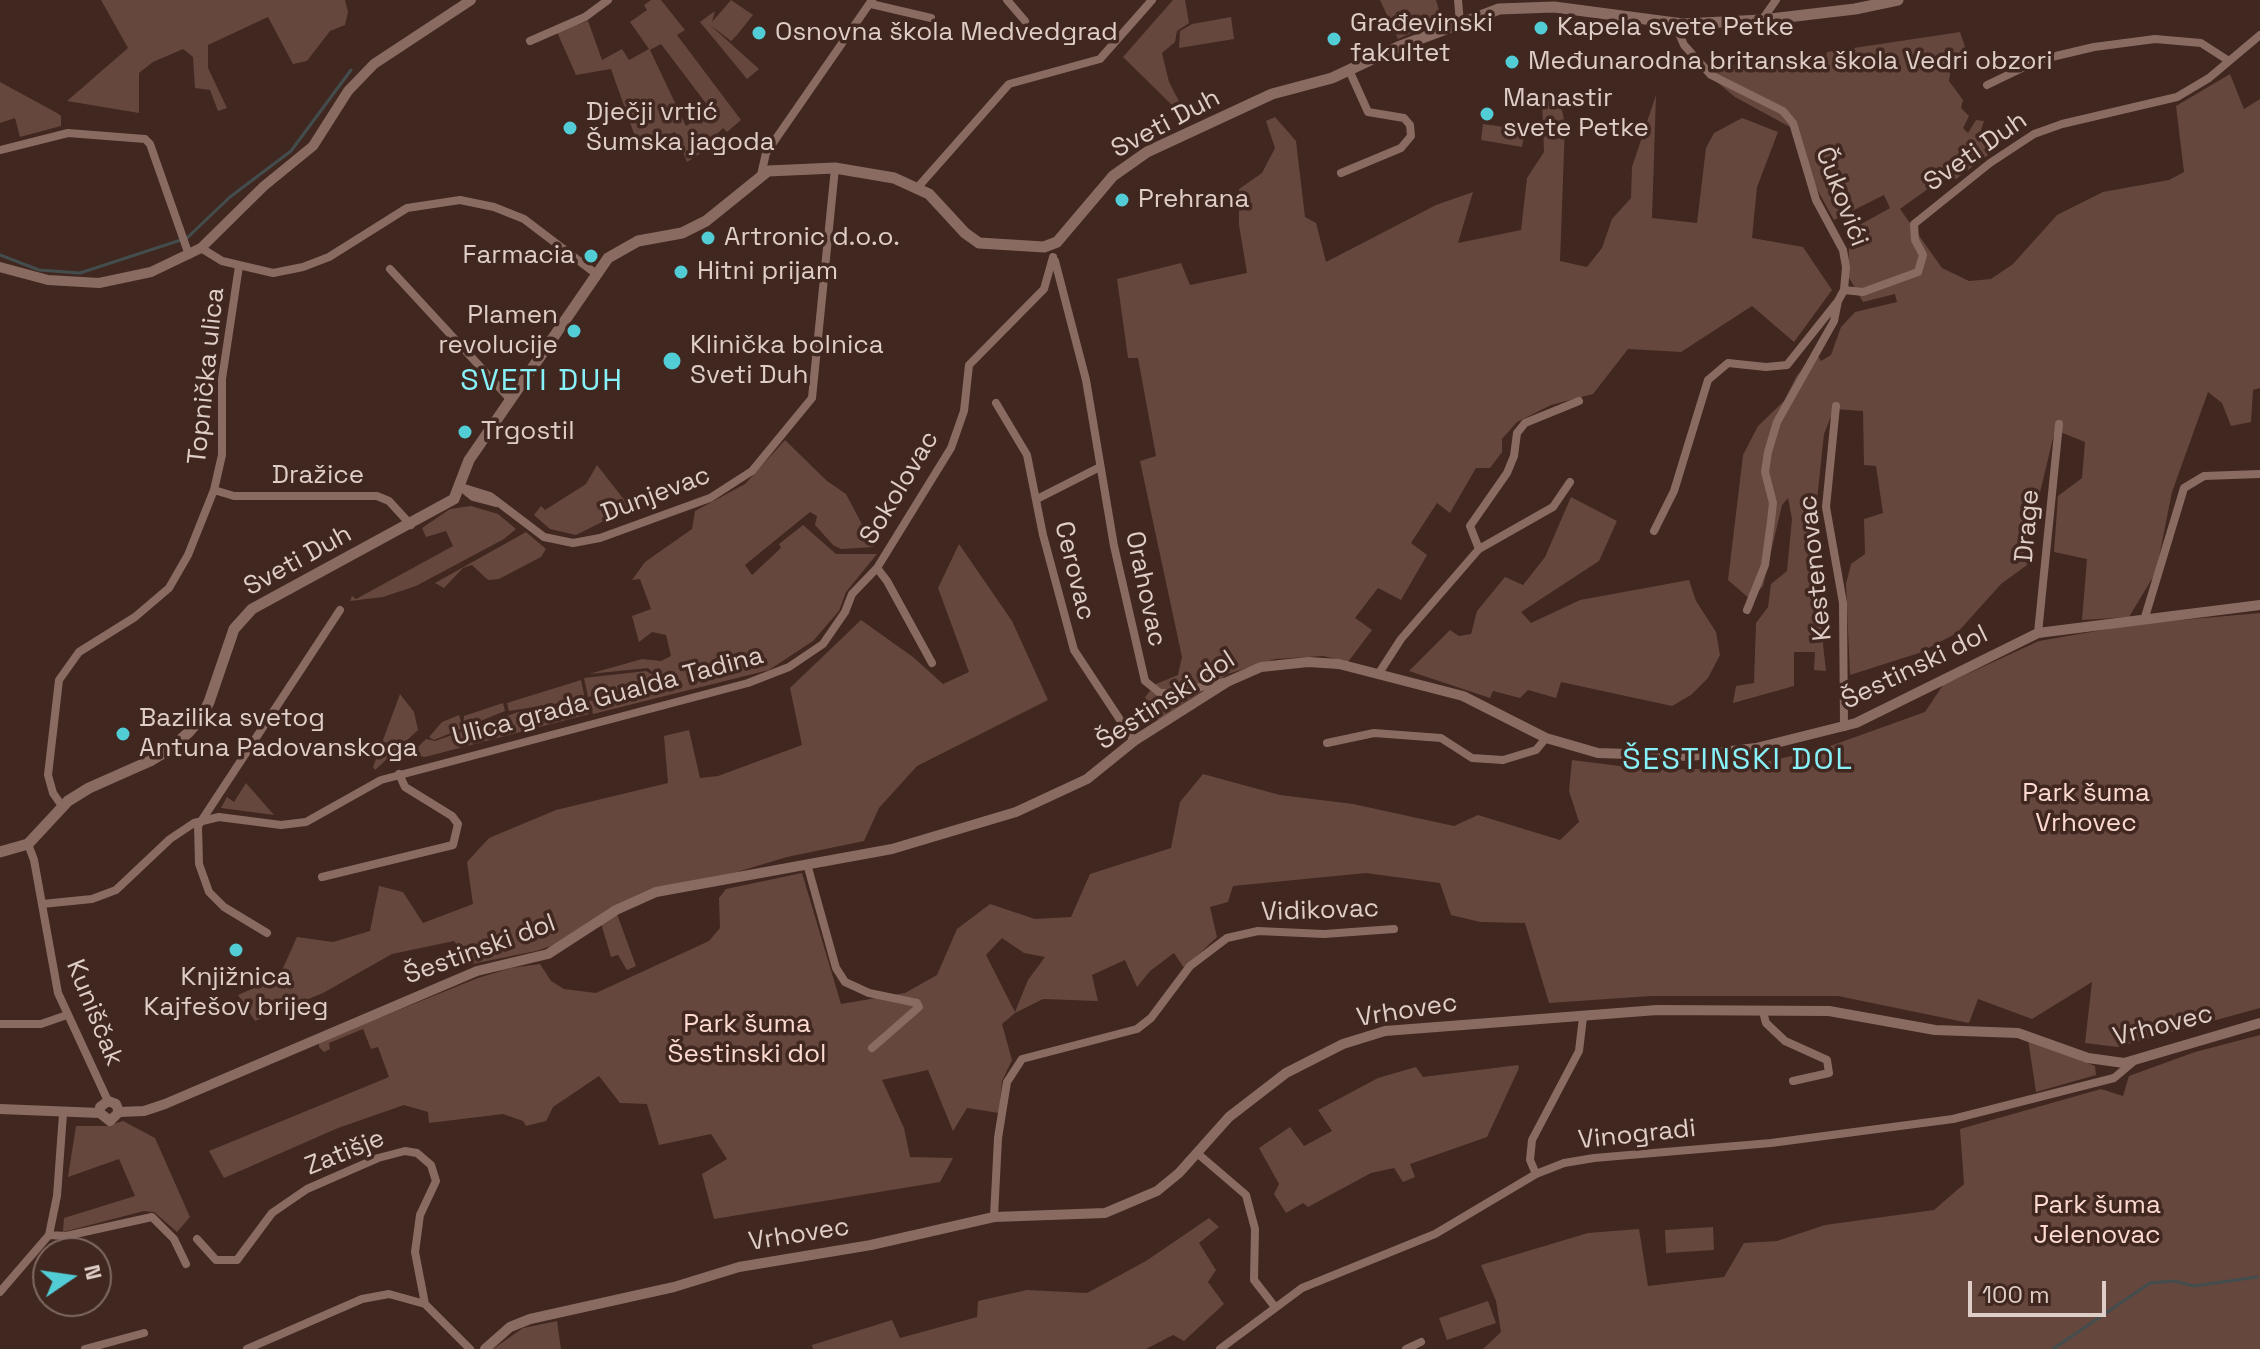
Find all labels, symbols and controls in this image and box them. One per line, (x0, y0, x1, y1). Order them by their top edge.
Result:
place label: Građevinski fakultet (1350, 8, 1493, 70)
place label: Kapela svete Petke (1557, 12, 1794, 44)
place label: Osnovna škola Medvedgrad (775, 17, 1118, 49)
marker: Kapela svete Petke (1532, 19, 1550, 37)
marker: Osnovna škola Medvedgrad (750, 24, 768, 42)
marker: Građevinski fakultet (1325, 30, 1343, 48)
place label: Međunarodna britanska škola Vedri obzori (1528, 46, 2053, 78)
marker: Međunarodna britanska škola Vedri obzori (1503, 53, 1521, 71)
street label: Sveti Duh (1106, 82, 1226, 166)
place label: Manastir svete Petke (1503, 83, 1649, 144)
place label: Dječji vrtić Šumska jagoda (586, 97, 775, 158)
marker: Manastir svete Petke (1478, 105, 1496, 123)
street label: Sveti Duh (1919, 105, 2033, 199)
marker: Dječji vrtić Šumska jagoda (561, 119, 579, 137)
street label: Čukovići (1808, 143, 1874, 251)
place label: Prehrana (1138, 184, 1249, 216)
marker: Prehrana (1113, 191, 1131, 209)
place label: Artronic d.o.o. (724, 222, 900, 254)
marker: Artronic d.o.o. (699, 229, 717, 247)
place label: Farmacia (463, 240, 575, 272)
marker: Farmacia (582, 247, 600, 265)
place label: Hitni prijam (697, 256, 838, 288)
marker: Hitni prijam (672, 263, 690, 281)
street label: Topnička ulica (182, 286, 232, 466)
place label: Plamen revolucije (438, 300, 558, 362)
marker: Plamen revolucije (565, 322, 583, 340)
place label: Klinička bolnica Sveti Duh (690, 330, 884, 392)
marker: Klinička bolnica Sveti Duh (661, 350, 683, 372)
district label: SVETI DUH (460, 364, 624, 400)
place label: Trgostil (481, 416, 575, 448)
marker: Trgostil (456, 423, 474, 441)
street label: Sokolovac (854, 426, 946, 550)
street label: Dražice (272, 460, 364, 492)
street label: Dunjevac (597, 460, 715, 530)
street label: Drage (2009, 488, 2047, 564)
street label: Kestenovac (1793, 494, 1839, 642)
street label: Cerovac (1047, 518, 1101, 624)
street label: Sveti Duh (239, 519, 357, 603)
street label: Orahovac (1118, 529, 1172, 649)
street label: Šestinski dol (1837, 619, 1993, 717)
street label: Ulica grada Gualda Tadina (449, 640, 767, 754)
street label: Šestinski dol (1091, 645, 1241, 757)
place label: Bazilika svetog Antuna Padovanskoga (139, 703, 418, 764)
marker: Bazilika svetog Antuna Padovanskoga (114, 725, 132, 743)
district label: ŠESTINSKI DOL (1622, 743, 1854, 779)
park label: Park šuma Vrhovec (2022, 778, 2150, 840)
street label: Vidikovac (1260, 893, 1380, 929)
street label: Šestinski dol (400, 908, 560, 992)
marker: Knjižnica Kajfešov brijeg (227, 941, 245, 959)
street label: Kuniščak (59, 955, 129, 1071)
place label: Knjižnica Kajfešov brijeg (144, 962, 328, 1024)
street label: Vrhovec (1354, 988, 1460, 1034)
street label: Vrhovec (2110, 999, 2216, 1053)
park label: Park šuma Šestinski dol (668, 1009, 826, 1070)
street label: Vinogradi (1577, 1113, 1697, 1157)
street label: Zatišje (301, 1123, 389, 1183)
park label: Park šuma Jelenovac (2033, 1190, 2161, 1252)
street label: Vrhovec (746, 1212, 852, 1258)
north arrow (32, 1237, 112, 1317)
text: N (78, 1262, 109, 1282)
scale bar (1972, 1265, 2110, 1315)
text: 100 m (1982, 1279, 2050, 1310)

